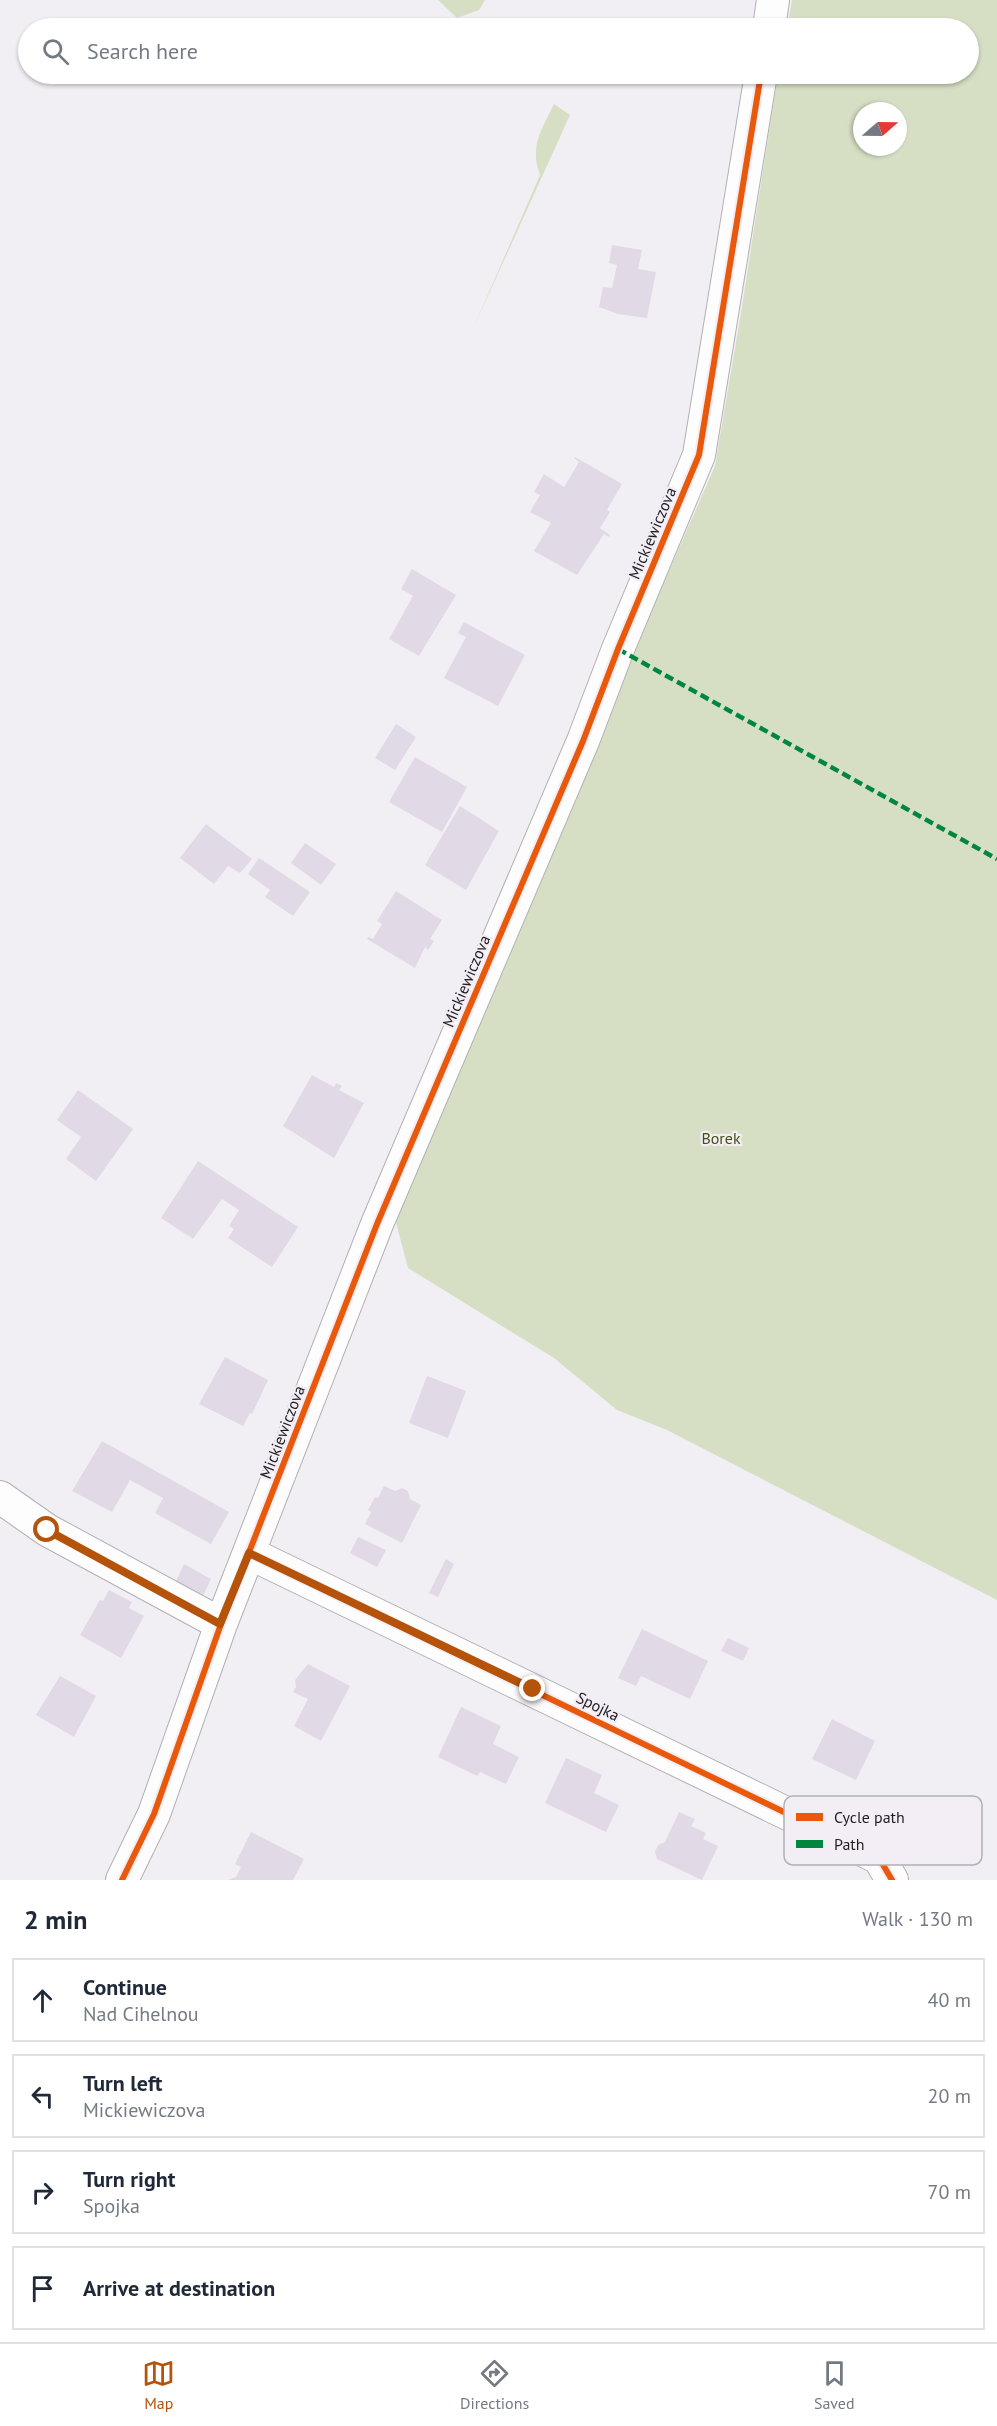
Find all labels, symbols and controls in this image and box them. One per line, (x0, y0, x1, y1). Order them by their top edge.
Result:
search box (18, 18, 979, 84)
icon: search (39, 35, 72, 68)
text: Search here (87, 37, 198, 65)
north arrow (853, 102, 907, 156)
street label: Mickiewiczova (624, 484, 680, 582)
street label: Mickiewiczova (438, 932, 494, 1030)
park label: Borek (701, 1128, 741, 1148)
street label: Mickiewiczova (255, 1383, 309, 1481)
route start (33, 1516, 59, 1542)
route end (519, 1675, 545, 1701)
street label: Spojka (573, 1687, 623, 1725)
legend (784, 1796, 982, 1865)
text: Cycle path (834, 1807, 905, 1827)
text: Path (834, 1834, 865, 1854)
text: 2 min (24, 1903, 87, 1936)
text: Walk · 130 m (862, 1906, 973, 1932)
text: Continue (83, 1973, 167, 2001)
icon: ahead (26, 1984, 59, 2017)
text: 40 m (928, 1987, 971, 2013)
text: Nad Cihelnou (83, 2001, 199, 2027)
text: Turn left (83, 2069, 163, 2097)
icon: left (26, 2080, 59, 2113)
text: 20 m (928, 2083, 971, 2109)
text: Mickiewiczova (83, 2097, 206, 2123)
text: Turn right (83, 2165, 175, 2193)
icon: right (26, 2176, 59, 2209)
text: 70 m (928, 2179, 971, 2205)
text: Spojka (83, 2193, 140, 2219)
icon: arrive (26, 2272, 59, 2305)
text: Arrive at destination (83, 2274, 275, 2302)
tab: Map (142, 2357, 175, 2413)
tab: Directions (460, 2357, 529, 2413)
tab: Saved (814, 2357, 855, 2413)

